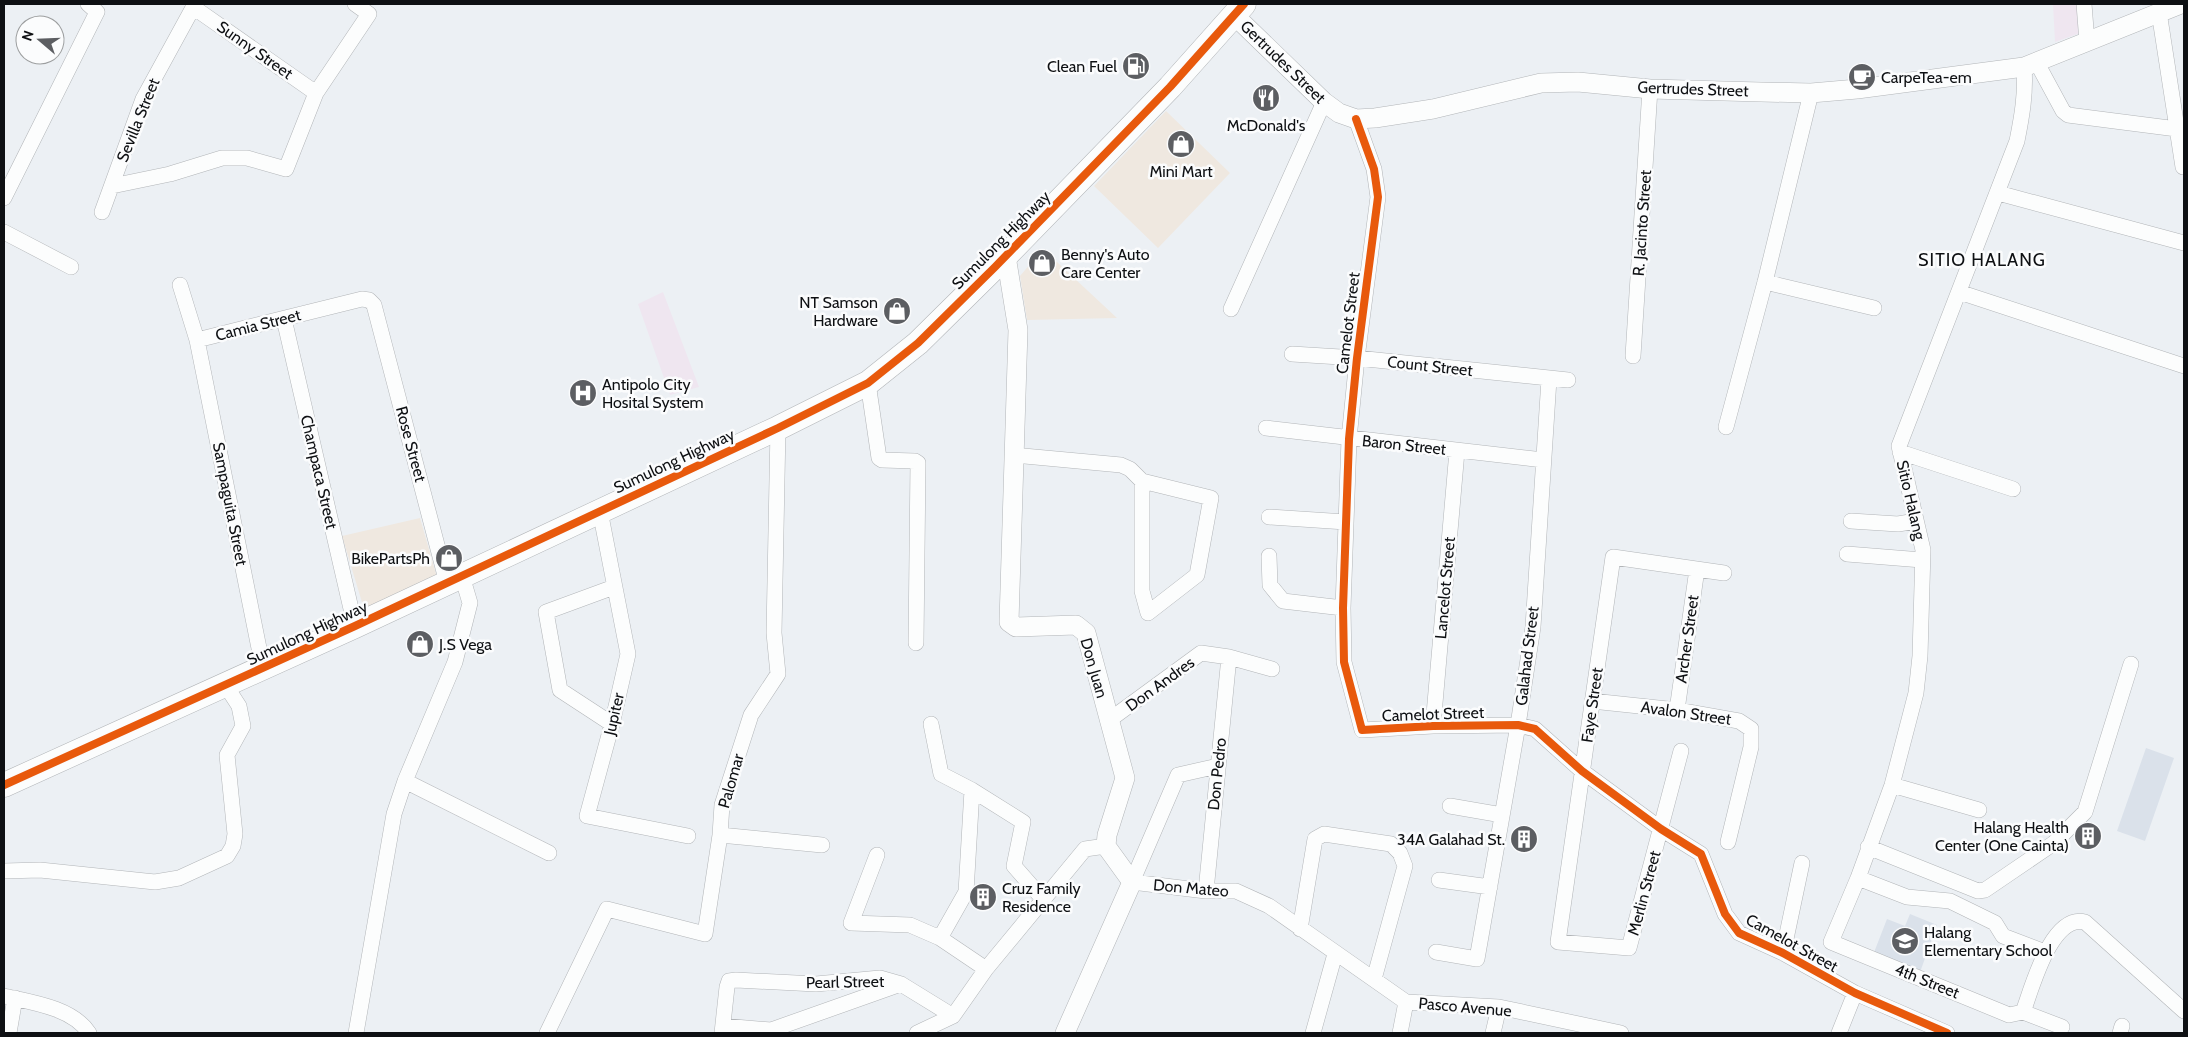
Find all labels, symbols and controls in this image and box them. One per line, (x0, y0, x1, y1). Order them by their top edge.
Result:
north arrow (15, 15, 65, 65)
street label: Sunny Street (213, 17, 297, 83)
street label: Gertrudes Street (1236, 17, 1330, 108)
text: N (18, 28, 38, 43)
fuel station icon: Clean Fuel (1121, 51, 1151, 81)
place label: Clean Fuel (1047, 57, 1117, 76)
cafe icon: CarpeTea-em (1847, 62, 1877, 92)
place label: CarpeTea-em (1881, 68, 1972, 87)
street label: Sevilla Street (113, 75, 164, 165)
street label: Gertrudes Street (1637, 78, 1749, 100)
restaurant icon: McDonald's (1251, 83, 1281, 113)
place label: McDonald's (1227, 116, 1306, 135)
shop icon: Mini Mart (1166, 129, 1196, 159)
place label: Mini Mart (1149, 162, 1213, 181)
street label: R. Jacinto Street (1629, 169, 1655, 277)
street label: Sumulong Highway (948, 187, 1054, 293)
place label: Benny's Auto Care Center (1061, 245, 1150, 282)
shop icon: Benny's Auto Care Center (1027, 248, 1057, 278)
district label: SITIO HALANG (1918, 249, 2046, 271)
street label: Camelot Street (1332, 270, 1364, 375)
place label: NT Samson Hardware (799, 293, 878, 330)
shop icon: NT Samson Hardware (882, 296, 912, 326)
street label: Camia Street (213, 305, 303, 345)
street label: Count Street (1386, 352, 1474, 380)
place label: Antipolo City Hosital System (602, 375, 704, 412)
hospital icon: Antipolo City Hosital System (568, 378, 598, 408)
street label: Rose Street (392, 404, 430, 485)
street label: Champaca Street (297, 413, 341, 531)
street label: Sumulong Highway (611, 425, 737, 497)
street label: Baron Street (1361, 431, 1448, 459)
street label: Sampaguita Street (209, 441, 251, 568)
street label: Sitio Halang (1893, 458, 1930, 543)
street label: Lancelot Street (1431, 536, 1459, 640)
shop icon: BikePartsPh (434, 543, 464, 573)
place label: BikePartsPh (351, 549, 430, 568)
street label: Archer Street (1671, 593, 1703, 684)
street label: Sumulong Highway (244, 597, 370, 669)
street label: Galahad Street (1511, 605, 1543, 707)
shop icon: J.S Vega (405, 629, 435, 659)
place label: J.S Vega (438, 635, 492, 654)
street label: Don Juan (1076, 636, 1112, 700)
street label: Don Andres (1122, 653, 1198, 715)
street label: Faye Street (1577, 666, 1607, 744)
street label: Jupiter (600, 690, 628, 738)
street label: Avalon Street (1640, 697, 1733, 729)
street label: Camelot Street (1382, 703, 1485, 725)
street label: Don Pedro (1204, 737, 1230, 811)
street label: Palomar (714, 751, 748, 810)
place label: Halang Health Center (One Cainta) (1935, 818, 2069, 855)
building icon: Halang Health Center (One Cainta) (2073, 821, 2103, 851)
building icon: 34A Galahad St. (1509, 824, 1539, 854)
place label: 34A Galahad St. (1397, 830, 1505, 849)
street label: Merlin Street (1624, 848, 1665, 937)
street label: Don Mateo (1153, 875, 1230, 901)
place label: Cruz Family Residence (1002, 879, 1081, 916)
building icon: Cruz Family Residence (968, 882, 998, 912)
street label: Camelot Street (1743, 910, 1842, 976)
place label: Halang Elementary School (1924, 923, 2052, 960)
school or university icon: Halang Elementary School (1890, 926, 1920, 956)
street label: 4th Street (1892, 959, 1963, 1003)
street label: Pearl Street (806, 972, 885, 992)
street label: Pasco Avenue (1418, 993, 1512, 1021)

